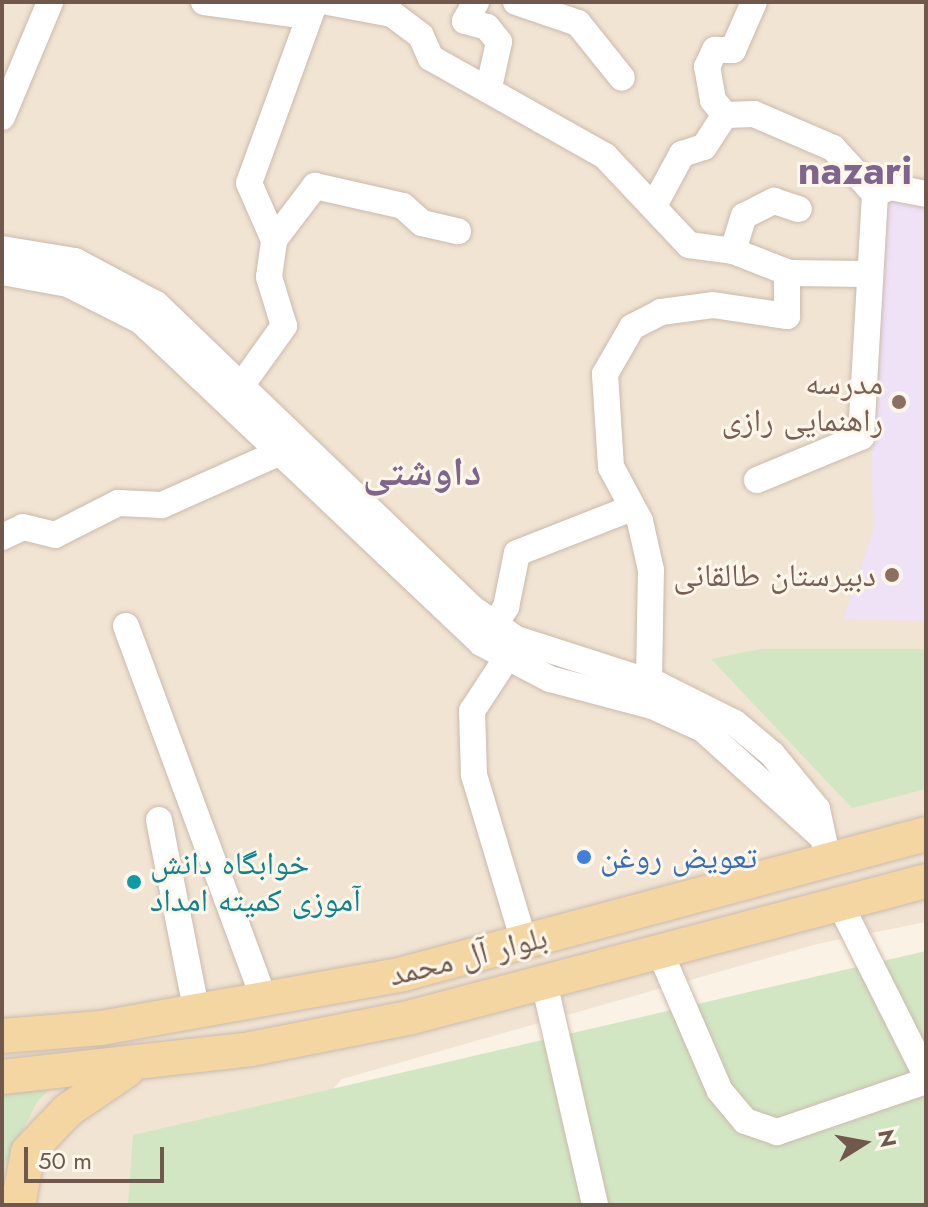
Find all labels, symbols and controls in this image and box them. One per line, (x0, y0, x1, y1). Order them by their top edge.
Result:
district label: nazari (798, 146, 912, 194)
place label: مدرسه راهنمایی رازی (721, 365, 883, 440)
marker: مدرسه راهنمایی رازی (890, 393, 908, 411)
district label: داوشتی (363, 447, 481, 495)
place label: دبیرستان طالقانی (673, 556, 876, 594)
marker: دبیرستان طالقانی (883, 566, 901, 584)
place label: تعویض روغن (600, 838, 757, 876)
place label: خوابگاه دانش آموزی کمیته امداد (150, 845, 361, 920)
marker: تعویض روغن (575, 848, 593, 866)
marker: خوابگاه دانش آموزی کمیته امداد (125, 873, 143, 891)
street label: بلوار آل محمد (385, 918, 551, 994)
north arrow (824, 1103, 904, 1183)
text: N (870, 1127, 905, 1150)
scale bar (28, 1131, 168, 1181)
text: 50 m (38, 1143, 92, 1178)

